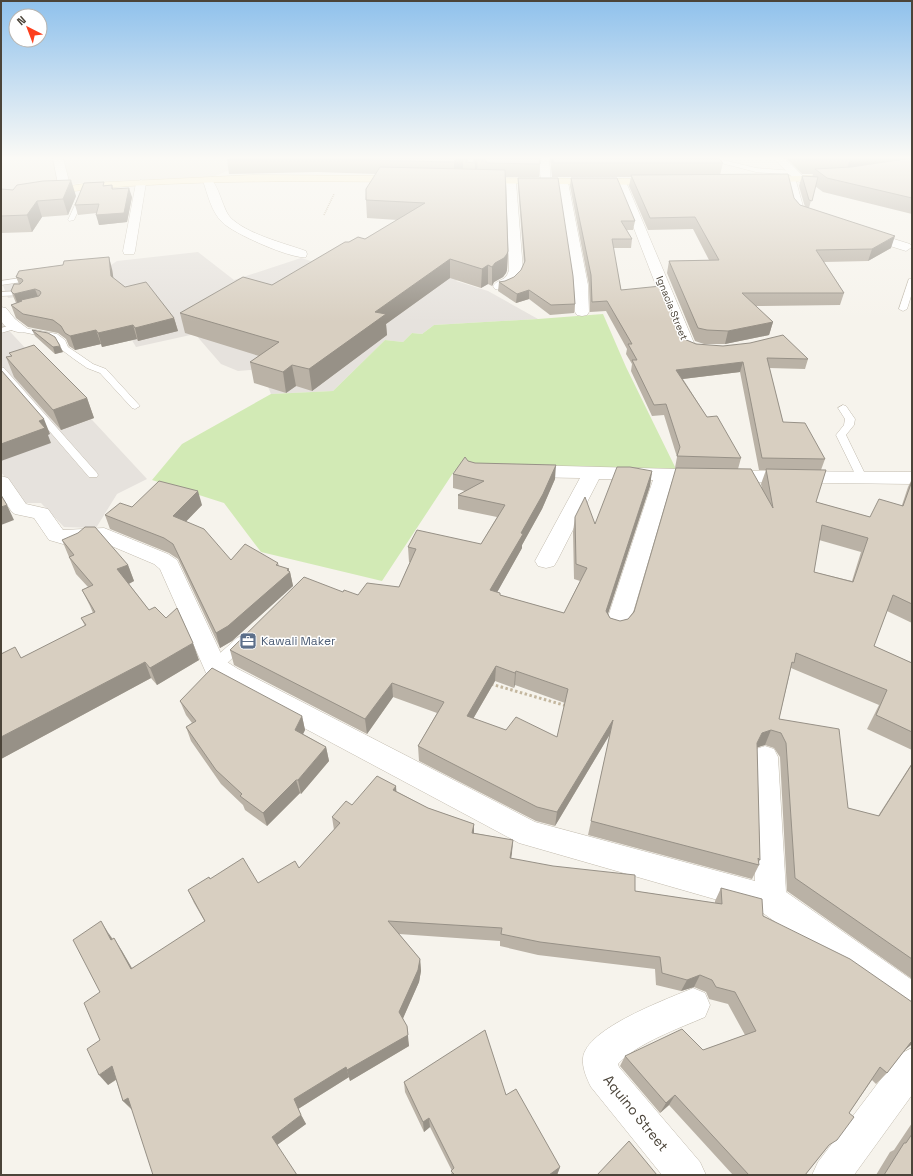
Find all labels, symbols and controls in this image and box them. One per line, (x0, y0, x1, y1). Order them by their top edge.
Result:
north arrow (8, 8, 48, 48)
text: N (14, 13, 29, 28)
street label: Ignacia Street (653, 274, 691, 342)
office icon: Kawali Maker (238, 631, 258, 651)
place label: Kawali Maker (261, 633, 336, 649)
street label: Aquino Street (600, 1071, 672, 1155)

